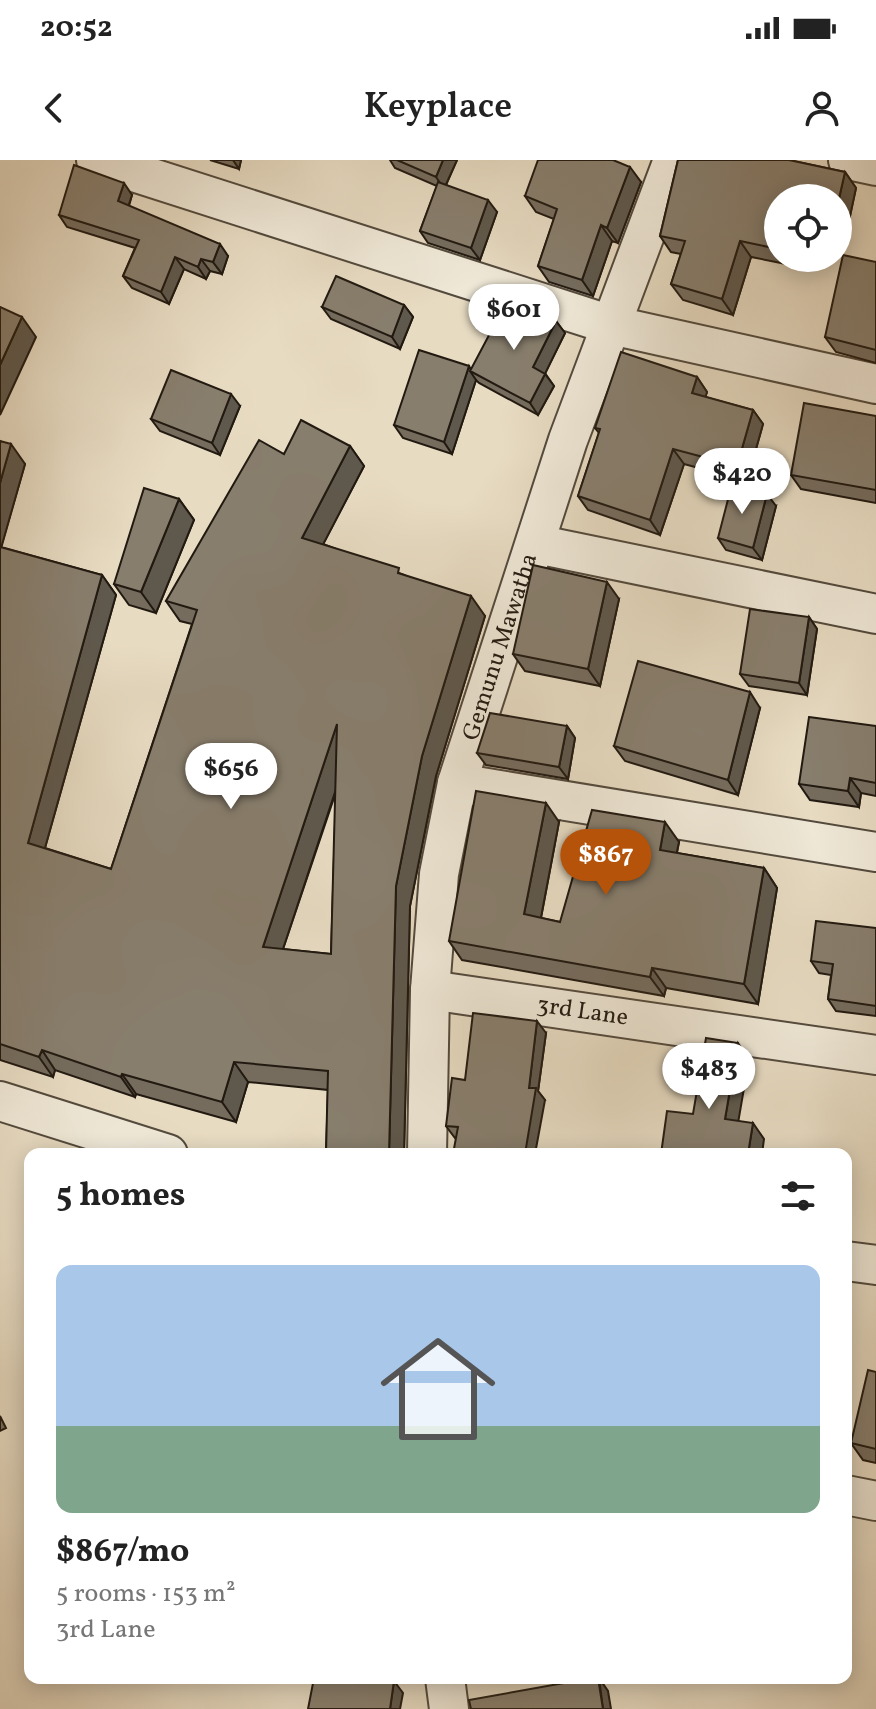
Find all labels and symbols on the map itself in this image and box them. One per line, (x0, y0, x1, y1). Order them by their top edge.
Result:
pin: $601 (467, 284, 561, 352)
pin: $420 (695, 448, 789, 516)
street label: Gemunu Mawatha (455, 549, 547, 745)
pin: $656 (184, 743, 278, 811)
pin: $867 (559, 829, 653, 897)
street label: 3rd Lane (534, 989, 630, 1036)
pin: $483 (662, 1043, 756, 1111)

